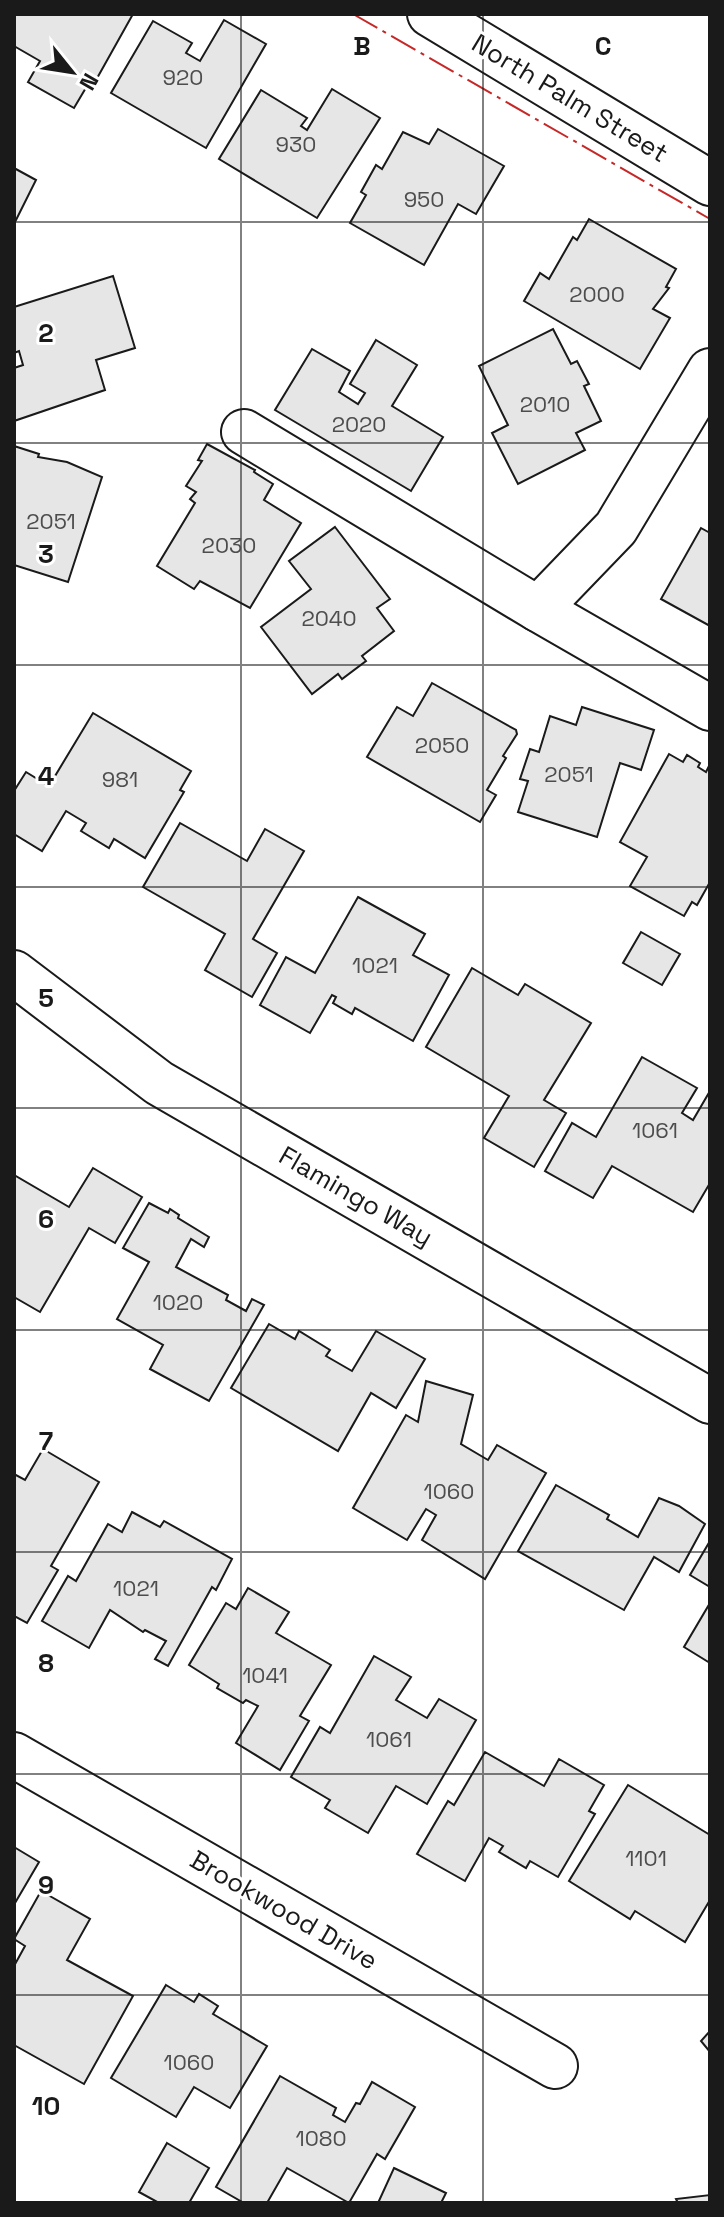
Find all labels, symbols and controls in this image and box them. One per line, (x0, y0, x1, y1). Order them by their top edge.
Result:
street label: North Palm Street (466, 26, 674, 170)
text: B (353, 29, 371, 63)
text: C (595, 29, 611, 63)
north arrow (32, 32, 112, 112)
house number: 920 (163, 63, 203, 91)
text: N (74, 69, 105, 95)
house number: 930 (276, 130, 316, 158)
house number: 950 (404, 185, 444, 213)
house number: 2000 (569, 280, 625, 308)
text: 2 (38, 316, 54, 350)
house number: 2010 (520, 390, 570, 418)
house number: 2020 (332, 410, 386, 438)
house number: 2051 (26, 507, 76, 535)
house number: 2030 (202, 531, 256, 559)
text: 3 (38, 537, 54, 571)
house number: 2040 (301, 604, 357, 632)
house number: 2050 (415, 731, 469, 759)
text: 4 (38, 759, 54, 793)
house number: 2051 (544, 760, 594, 788)
house number: 981 (102, 765, 138, 793)
house number: 1021 (352, 951, 398, 979)
text: 5 (38, 981, 54, 1015)
house number: 1061 (632, 1116, 678, 1144)
street label: Flamingo Way (273, 1138, 439, 1254)
text: 6 (38, 1202, 54, 1236)
house number: 1020 (153, 1288, 203, 1316)
text: 7 (39, 1424, 53, 1458)
house number: 1060 (424, 1477, 474, 1505)
house number: 1021 (113, 1574, 159, 1602)
text: 8 (38, 1646, 54, 1680)
house number: 1041 (242, 1661, 288, 1689)
house number: 1061 (366, 1725, 412, 1753)
street label: Brookwood Drive (184, 1843, 384, 1977)
house number: 1101 (625, 1844, 667, 1872)
text: 9 (38, 1868, 54, 1902)
house number: 1060 (164, 2048, 214, 2076)
text: 10 (32, 2089, 60, 2123)
house number: 1080 (295, 2124, 347, 2152)

